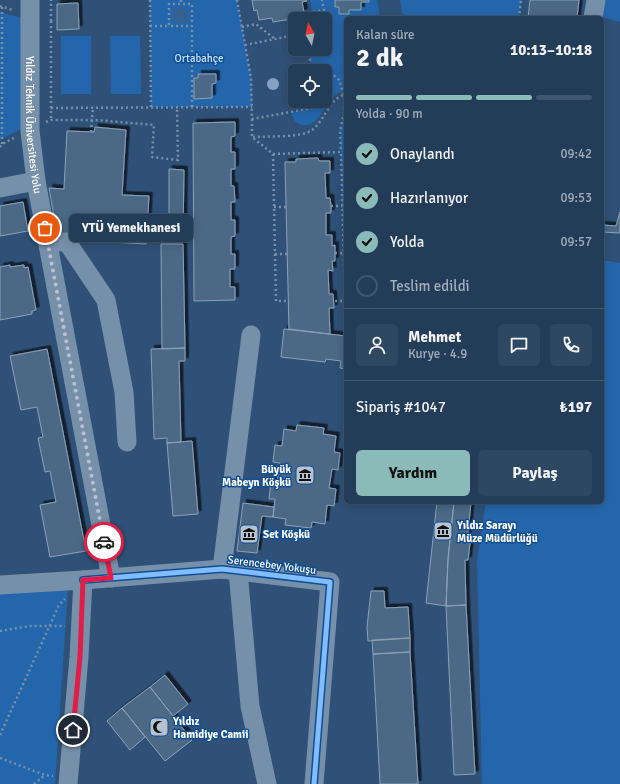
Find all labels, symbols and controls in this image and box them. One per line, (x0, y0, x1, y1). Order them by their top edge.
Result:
north arrow (288, 12, 332, 56)
map controls (288, 12, 332, 108)
text: Kalan süre (356, 27, 415, 43)
text: 10:13–10:18 (510, 41, 592, 59)
text: 2 dk (356, 42, 403, 74)
park label: Ortabahçe (175, 52, 223, 65)
street label: Yıldız Teknik Üniversitesi Yolu (24, 56, 45, 195)
button: locate (288, 64, 332, 108)
text: Yolda · 90 m (356, 106, 423, 122)
icon: check (356, 143, 378, 165)
text: Onaylandı (390, 145, 455, 163)
text: 09:42 (560, 146, 592, 162)
icon: check (356, 187, 378, 209)
text: Hazırlanıyor (390, 189, 468, 207)
text: 09:53 (560, 190, 592, 206)
pin (28, 211, 62, 245)
callout: YTÜ Yemekhanesi (69, 214, 193, 242)
icon: bag (34, 217, 56, 239)
text: YTÜ Yemekhanesi (82, 220, 180, 236)
icon: check (356, 231, 378, 253)
text: Yolda (390, 233, 424, 251)
text: 09:57 (560, 234, 592, 250)
text: Teslim edildi (390, 277, 470, 295)
button: person (356, 324, 398, 366)
button: chat (498, 324, 540, 366)
button: phone (550, 324, 592, 366)
text: Mehmet (408, 328, 461, 346)
text: Kurye · 4.9 (408, 346, 467, 362)
text: Sipariş #1047 (356, 398, 446, 416)
text: ₺197 (560, 398, 592, 416)
button: Yardım (356, 450, 470, 496)
button: Paylaş (478, 450, 592, 496)
place label: Büyük Mabeyn Köşkü (222, 463, 291, 489)
museum icon: Büyük Mabeyn Köşkü (294, 464, 316, 486)
place label: Yıldız Sarayı Müze Müdürlüğü (456, 519, 538, 545)
museum icon: Yıldız Sarayı Müze Müdürlüğü (432, 520, 454, 542)
courier (84, 522, 124, 562)
museum icon: Set Köşkü (238, 523, 260, 545)
place label: Set Köşkü (263, 528, 310, 541)
icon: car (93, 531, 115, 553)
street label: Serencebey Yokuşu (227, 553, 317, 577)
pin (56, 713, 90, 747)
place label: Yıldız Hamidiye Camii (172, 715, 249, 741)
mosque icon: Yıldız Hamidiye Camii (148, 716, 170, 738)
icon: home (62, 719, 84, 741)

